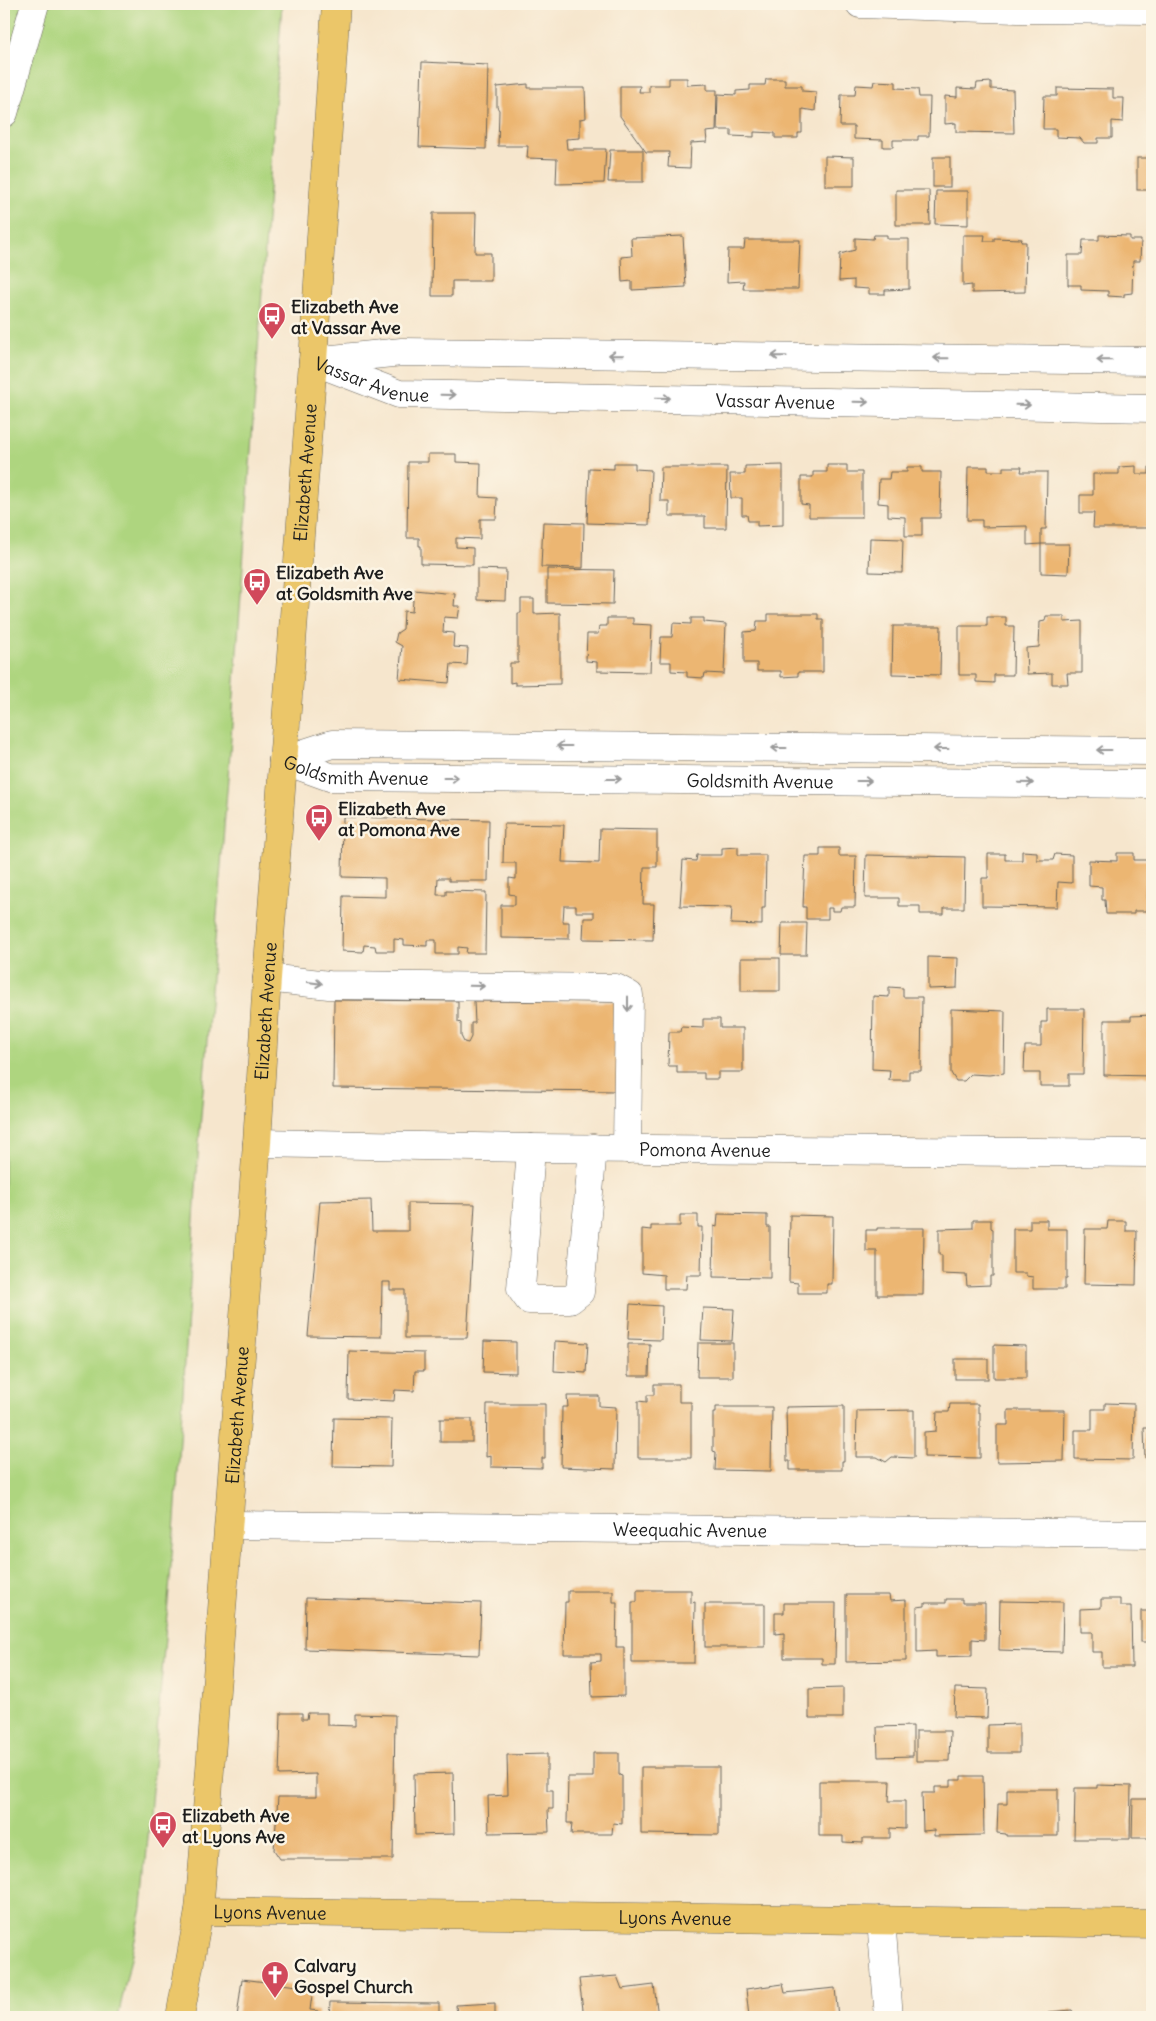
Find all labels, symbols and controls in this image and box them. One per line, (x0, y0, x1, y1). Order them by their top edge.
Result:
place label: Elizabeth Ave at Vassar Ave (291, 295, 401, 339)
bus stop icon: Elizabeth Ave at Vassar Ave (257, 301, 287, 340)
one-way arrow (608, 350, 624, 360)
street label: Vassar Avenue (311, 351, 429, 406)
one-way arrow (771, 352, 787, 361)
one-way arrow (933, 353, 950, 363)
one-way arrow (1096, 355, 1112, 365)
street label: Vassar Avenue (715, 388, 835, 414)
one-way arrow (440, 390, 456, 399)
one-way arrow (654, 393, 671, 403)
one-way arrow (852, 397, 868, 407)
one-way arrow (1015, 401, 1031, 410)
street label: Elizabeth Avenue (288, 403, 321, 542)
place label: Elizabeth Ave at Goldsmith Ave (276, 561, 413, 605)
bus stop icon: Elizabeth Ave at Goldsmith Ave (242, 567, 272, 606)
one-way arrow (556, 741, 572, 751)
one-way arrow (771, 743, 787, 753)
one-way arrow (933, 744, 950, 754)
one-way arrow (1096, 745, 1112, 755)
street label: Goldsmith Avenue (281, 750, 429, 789)
street label: Goldsmith Avenue (686, 769, 834, 793)
one-way arrow (442, 773, 459, 783)
one-way arrow (605, 774, 621, 784)
one-way arrow (855, 776, 871, 786)
one-way arrow (1018, 778, 1034, 788)
place label: Elizabeth Ave at Pomona Ave (338, 797, 460, 841)
bus stop icon: Elizabeth Ave at Pomona Ave (304, 803, 334, 842)
street label: Elizabeth Avenue (249, 941, 281, 1081)
one-way arrow (307, 978, 323, 988)
one-way arrow (469, 981, 485, 991)
one-way arrow (624, 996, 633, 1012)
street label: Pomona Avenue (639, 1137, 771, 1161)
street label: Elizabeth Avenue (220, 1345, 253, 1485)
street label: Weequahic Avenue (613, 1517, 767, 1542)
place label: Elizabeth Ave at Lyons Ave (182, 1804, 290, 1848)
bus stop icon: Elizabeth Ave at Lyons Ave (148, 1810, 178, 1849)
street label: Lyons Avenue (213, 1900, 327, 1924)
street label: Lyons Avenue (618, 1905, 732, 1930)
place label: Calvary Gospel Church (294, 1954, 414, 1998)
church icon: Calvary Gospel Church (260, 1960, 290, 1999)

